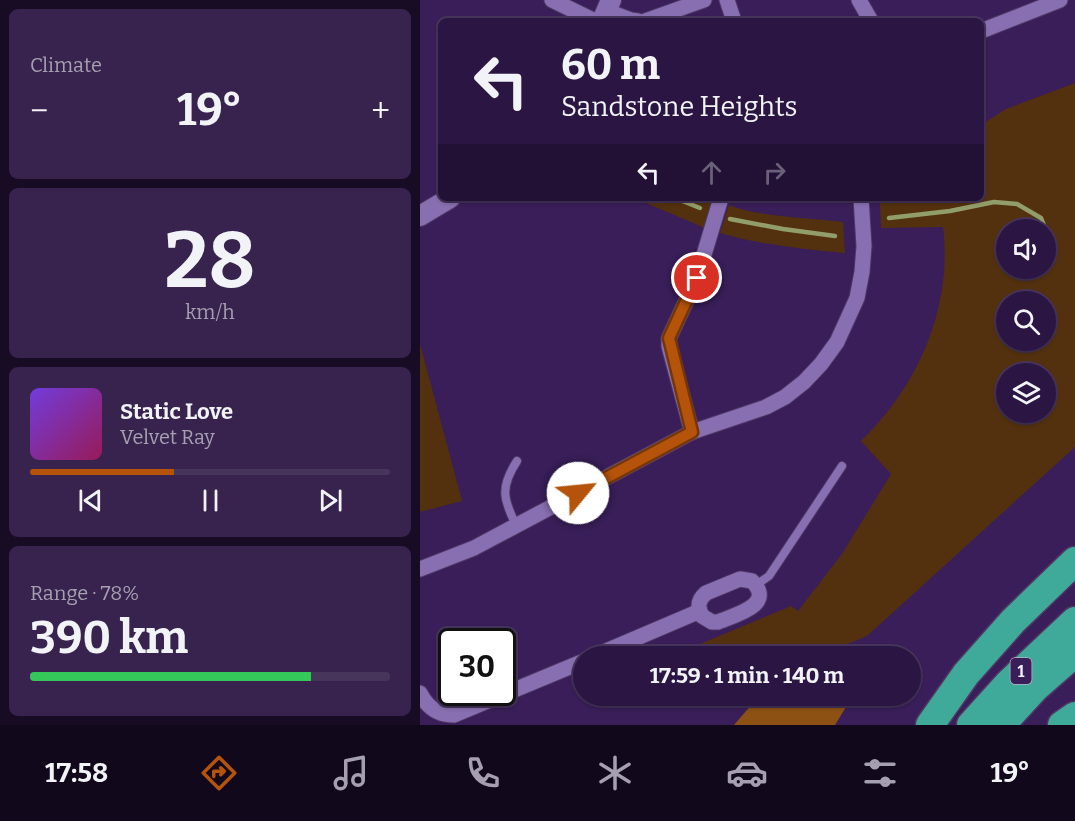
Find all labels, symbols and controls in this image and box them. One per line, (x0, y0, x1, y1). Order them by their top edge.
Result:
text: 60 m (561, 40, 660, 90)
icon: left (462, 42, 540, 120)
text: Climate (30, 53, 102, 77)
text: 19° (177, 83, 242, 137)
text: − (30, 91, 48, 131)
text: + (371, 91, 390, 131)
text: Sandstone Heights (561, 91, 797, 123)
icon: left (632, 156, 665, 189)
icon: ahead (695, 156, 728, 189)
icon: right (758, 156, 791, 189)
text: 28 (165, 214, 255, 308)
map controls (996, 219, 1056, 423)
button: sound (996, 219, 1056, 279)
pin (671, 252, 722, 303)
icon: arrive (680, 261, 713, 294)
button: search (996, 291, 1056, 351)
text: km/h (185, 300, 235, 324)
button: layers (996, 363, 1056, 423)
text: Static Love (120, 398, 233, 425)
text: Velvet Ray (120, 425, 215, 449)
position arrow (546, 461, 610, 525)
icon: previous (74, 484, 107, 517)
icon: pause (194, 484, 227, 517)
icon: next (314, 484, 347, 517)
text: Range · 78% (30, 581, 139, 605)
text: 390 km (30, 611, 188, 665)
speed limit sign: 30 (438, 628, 516, 706)
road number: 1 (1010, 658, 1032, 684)
text: 17:59 · 1 min · 140 m (650, 662, 844, 689)
icon: directions (198, 752, 240, 794)
icon: music (330, 752, 372, 794)
icon: phone (462, 752, 504, 794)
icon: climate (594, 752, 636, 794)
icon: car (726, 752, 768, 794)
icon: filters (859, 752, 901, 794)
text: 17:58 (45, 757, 108, 789)
text: 19° (991, 757, 1030, 789)

